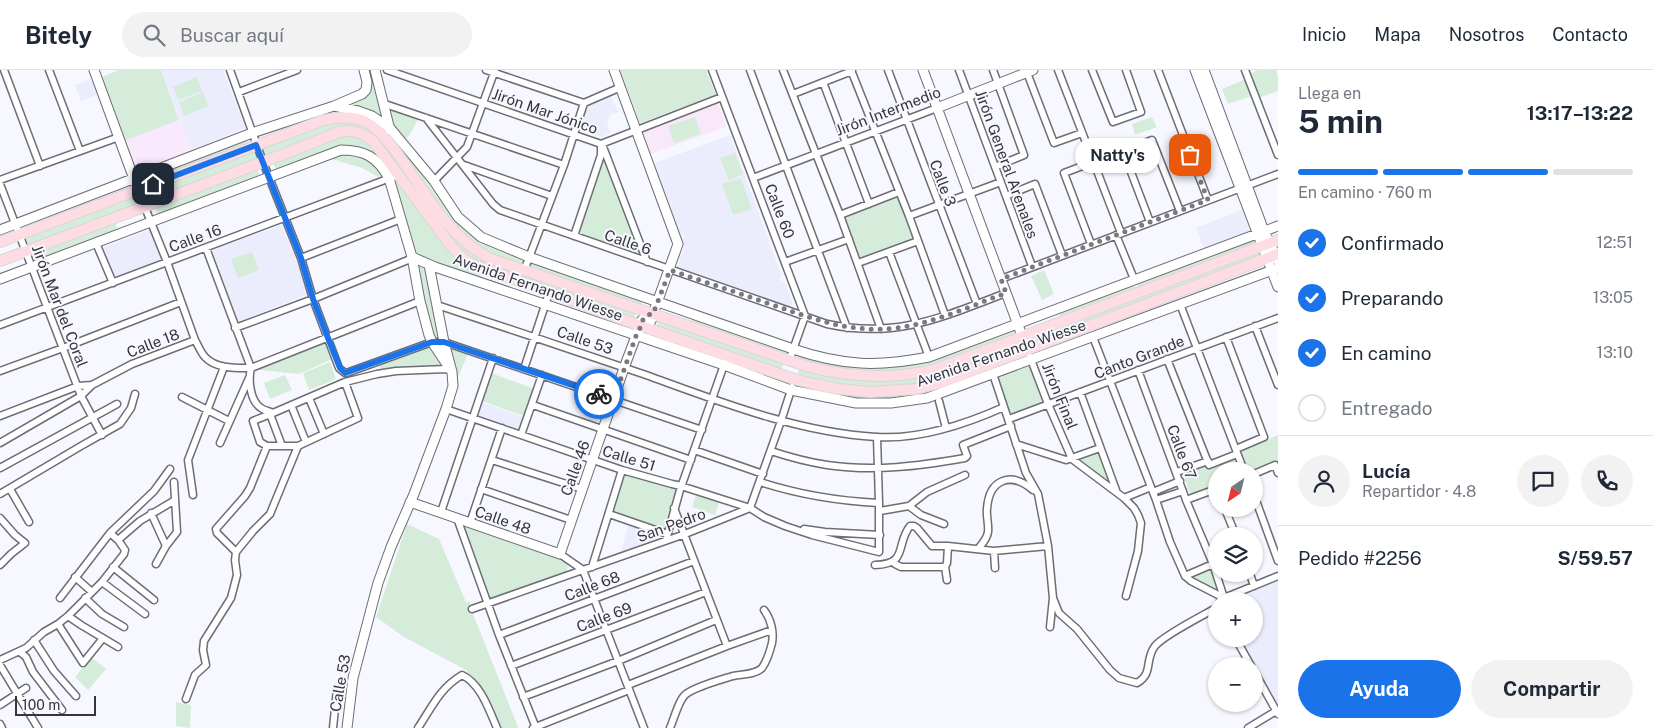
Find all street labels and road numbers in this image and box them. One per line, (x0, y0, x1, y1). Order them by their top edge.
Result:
street label: Jirón Intermedio (833, 83, 943, 139)
street label: Jirón Mar Jónico (490, 85, 600, 137)
street label: Jirón General Arenales (972, 87, 1042, 241)
street label: Calle 3 (926, 157, 960, 209)
street label: Calle 60 (762, 181, 798, 241)
street label: Calle 16 (166, 221, 224, 255)
street label: Calle 6 (602, 226, 654, 258)
street label: Jirón Mar del Coral (29, 242, 91, 370)
street label: Avenida Fernando Wiesse (451, 250, 625, 324)
street label: Avenida Fernando Wiesse (914, 316, 1088, 390)
street label: Calle 53 (555, 323, 615, 357)
street label: Calle 18 (124, 325, 182, 361)
street label: Canto Grande (1091, 332, 1187, 382)
street label: Jirón Final (1039, 360, 1081, 432)
street label: Calle 67 (1164, 422, 1200, 482)
street label: Calle 46 (557, 438, 593, 498)
street label: Calle 51 (600, 442, 658, 474)
street label: Calle 48 (473, 502, 533, 538)
street label: San Pedro (634, 505, 708, 545)
street label: Calle 68 (562, 568, 622, 604)
street label: Calle 69 (574, 599, 634, 635)
street label: Calle 53 (327, 653, 353, 713)

